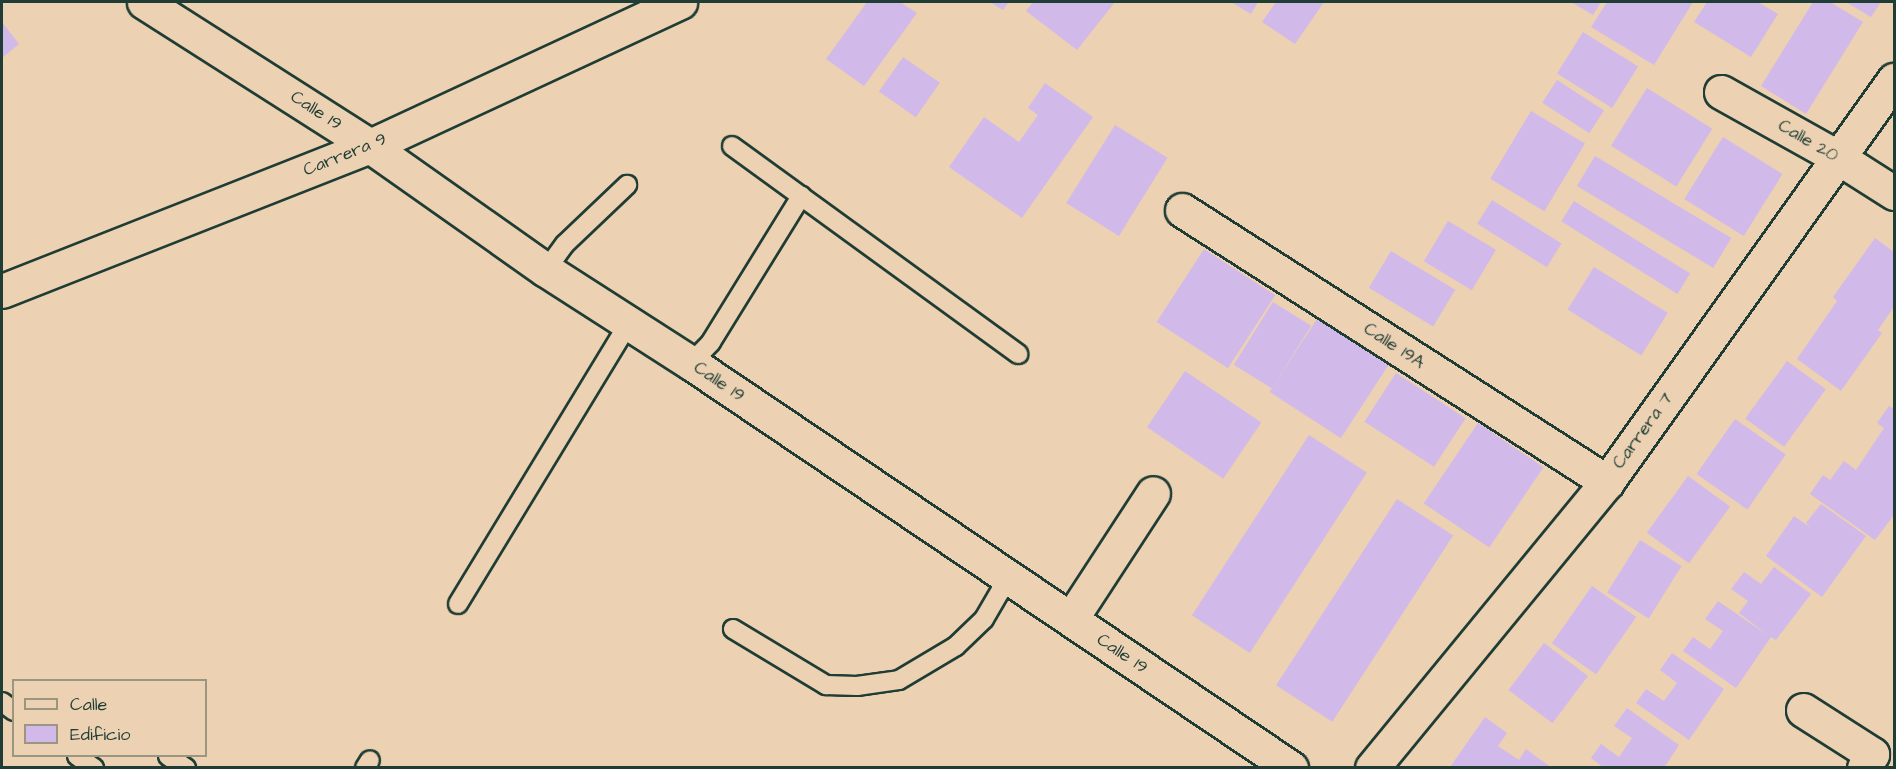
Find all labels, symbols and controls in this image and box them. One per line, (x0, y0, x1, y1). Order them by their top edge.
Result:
street label: Calle 19 (286, 86, 346, 136)
street label: Calle 20 (1774, 115, 1842, 167)
street label: Carrera 9 (300, 128, 390, 182)
street label: Calle 19A (1359, 318, 1429, 374)
street label: Calle 19 (689, 357, 749, 407)
street label: Carrera 7 (1608, 389, 1678, 473)
street label: Calle 19 (1092, 629, 1152, 679)
legend (12, 679, 207, 757)
text: Calle (70, 692, 107, 717)
text: Edificio (70, 722, 130, 747)

